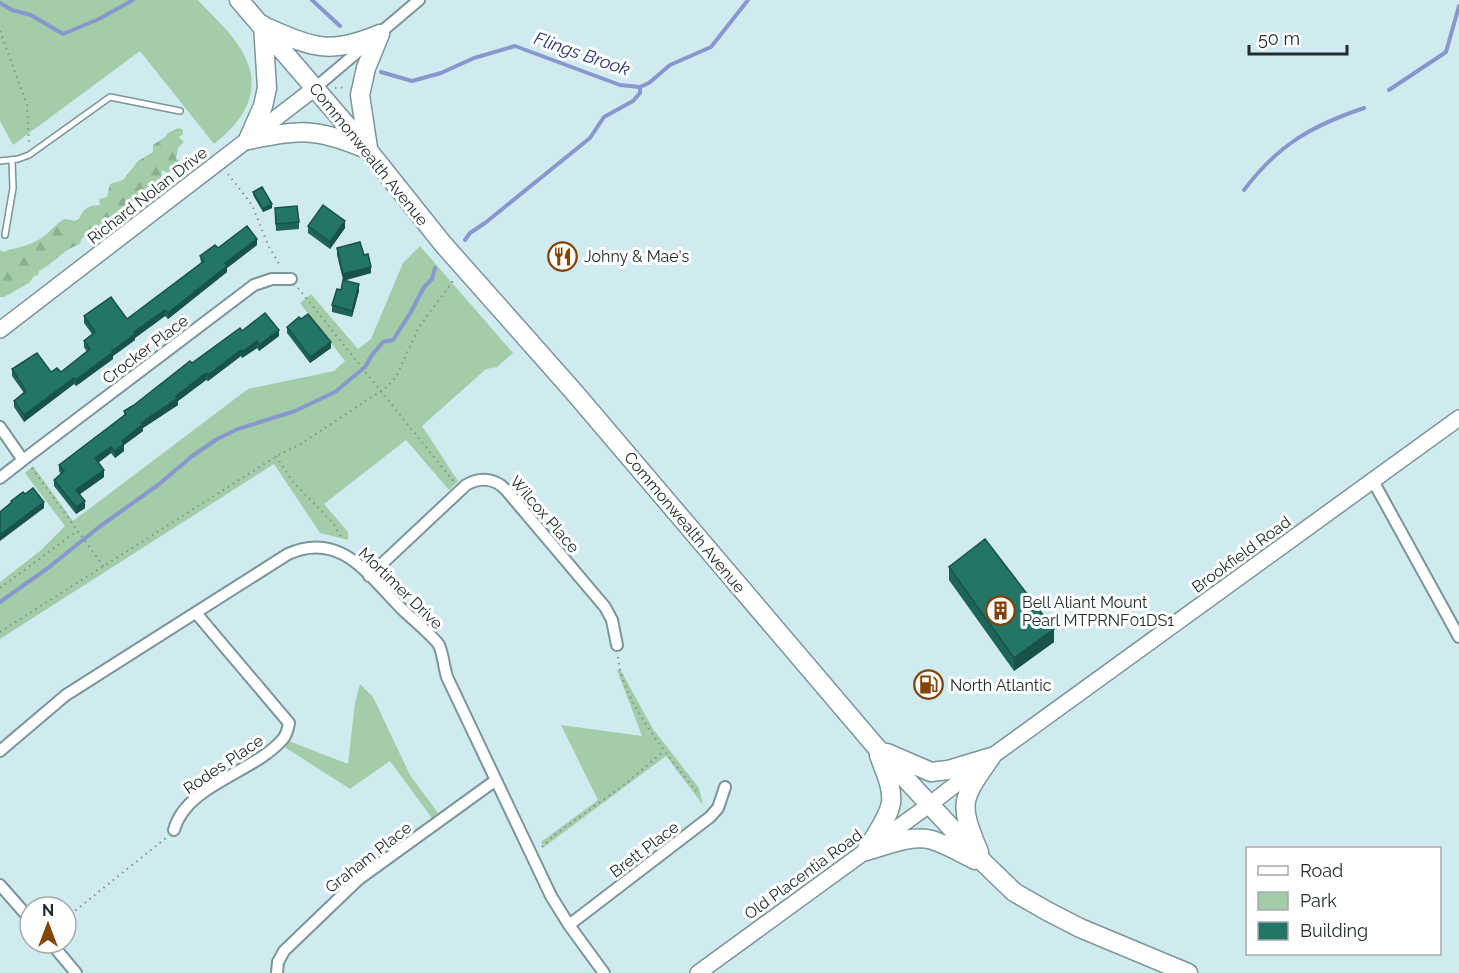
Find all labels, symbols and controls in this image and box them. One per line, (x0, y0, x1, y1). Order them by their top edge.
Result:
scale bar (1249, 18, 1346, 56)
water label: Flings Brook (531, 27, 633, 80)
text: 50 m (1258, 28, 1300, 49)
street label: Commonwealth Avenue (305, 79, 432, 230)
street label: Richard Nolan Drive (84, 143, 211, 248)
restaurant icon: Johny & Mae's (547, 240, 579, 272)
place label: Johny & Mae's (584, 247, 690, 266)
street label: Crocker Place (99, 311, 192, 388)
street label: Commonwealth Avenue (620, 448, 749, 597)
street label: Wilcox Place (506, 472, 583, 557)
street label: Brookfield Road (1188, 512, 1295, 597)
street label: Mortimer Drive (355, 543, 447, 633)
place label: Bell Aliant Mount Pearl MTPRNF01DS1 (1022, 593, 1174, 630)
building icon: Bell Aliant Mount Pearl MTPRNF01DS1 (985, 595, 1017, 627)
fuel station icon: North Atlantic (913, 669, 945, 701)
place label: North Atlantic (950, 676, 1052, 695)
street label: Rodes Place (180, 731, 267, 798)
street label: Brett Place (606, 817, 682, 881)
street label: Graham Place (322, 818, 415, 897)
street label: Old Placentia Road (741, 825, 866, 923)
legend (1246, 847, 1441, 955)
text: Road (1300, 860, 1343, 881)
text: Park (1300, 890, 1337, 911)
north arrow (18, 895, 78, 955)
text: N (42, 901, 54, 920)
text: Building (1300, 920, 1368, 941)

